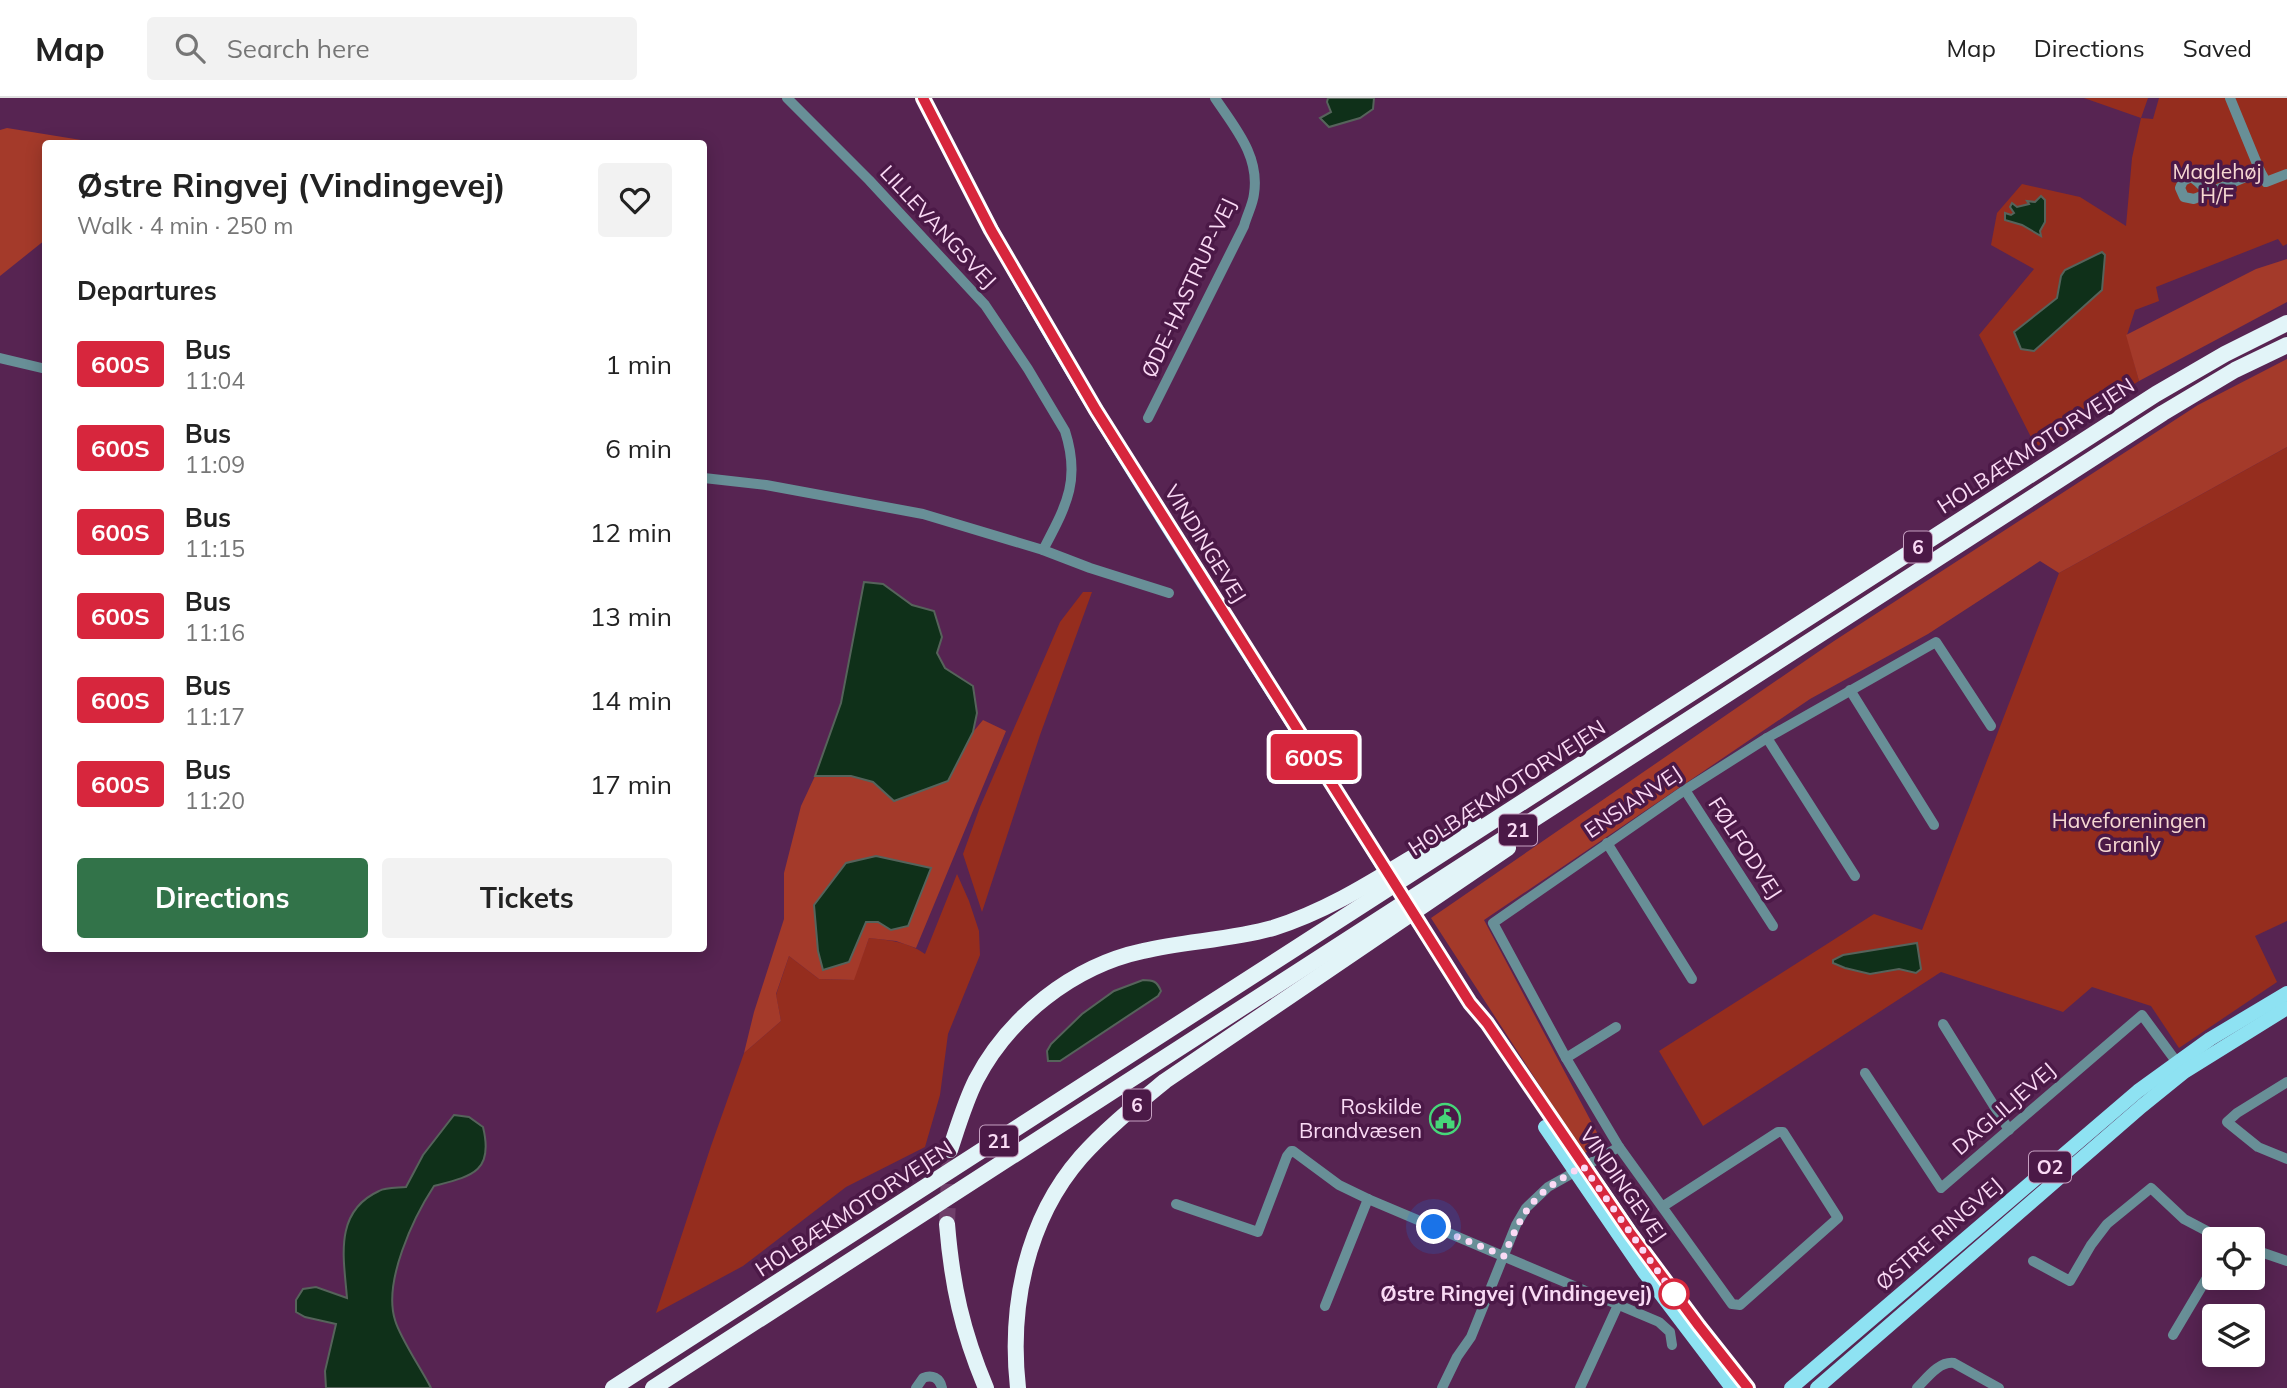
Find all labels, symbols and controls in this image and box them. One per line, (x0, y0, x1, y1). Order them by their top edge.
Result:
search box (147, 17, 637, 80)
text: Map (35, 28, 105, 69)
icon: search (171, 29, 209, 67)
text: Search here (227, 32, 370, 65)
text: Map (1946, 33, 1996, 63)
text: Directions (2034, 33, 2145, 63)
text: Saved (2183, 33, 2252, 63)
park label: Maglehøj H/F (2173, 158, 2262, 208)
street label: LILLEVANGSVEJ (875, 159, 1002, 293)
button: heart (598, 163, 672, 237)
text: Østre Ringvej (Vindingevej) (77, 164, 506, 205)
street label: ØDE-HASTRUP-VEJ (1135, 194, 1241, 381)
text: Walk · 4 min · 250 m (77, 211, 294, 240)
text: Departures (77, 274, 217, 307)
text: Bus (185, 333, 231, 366)
text: 1 min (605, 348, 672, 381)
text: 600S (91, 349, 150, 379)
text: 11:04 (185, 366, 245, 395)
street label: HOLBÆKMOTORVEJEN (1932, 372, 2139, 519)
text: Bus (185, 417, 231, 450)
text: 6 min (605, 432, 672, 465)
text: 600S (91, 433, 150, 463)
text: 11:09 (185, 450, 245, 479)
street label: VINDINGEVEJ (1159, 480, 1252, 607)
text: Bus (185, 501, 231, 534)
text: 12 min (590, 516, 672, 549)
text: 600S (91, 517, 150, 547)
road number: 6 (1904, 531, 1932, 562)
text: 11:15 (185, 534, 245, 563)
text: Bus (185, 585, 231, 618)
text: 13 min (590, 600, 672, 633)
text: 600S (91, 601, 150, 631)
text: 11:16 (185, 618, 245, 647)
text: Bus (185, 669, 231, 702)
text: 14 min (590, 684, 672, 717)
text: 600S (91, 685, 150, 715)
text: 11:17 (185, 702, 245, 731)
street label: HOLBÆKMOTORVEJEN (1403, 714, 1610, 861)
line badge: 600S (1265, 734, 1363, 780)
text: 600S (1285, 742, 1343, 772)
text: Bus (185, 753, 231, 786)
street label: ENSIANVEJ (1579, 759, 1686, 843)
text: 17 min (590, 768, 672, 801)
text: 600S (91, 769, 150, 799)
text: 11:20 (185, 786, 245, 815)
street label: FØLFODVEJ (1703, 792, 1788, 903)
park label: Haveforeningen Granly (2052, 807, 2206, 857)
road number: 21 (1499, 814, 1537, 846)
button: Directions (77, 858, 368, 938)
button: Tickets (382, 858, 672, 938)
street label: DAGLILJEVEJ (1946, 1056, 2060, 1160)
road number: 6 (1123, 1090, 1151, 1121)
place label: Roskilde Brandvæsen (1299, 1093, 1422, 1143)
public building icon: Roskilde Brandvæsen (1428, 1102, 1462, 1136)
street label: VINDINGEVEJ (1575, 1122, 1673, 1247)
road number: 21 (980, 1126, 1018, 1156)
street label: HOLBÆKMOTORVEJEN (750, 1135, 957, 1282)
road number: O2 (2029, 1152, 2071, 1182)
street label: ØSTRE RINGVEJ (1870, 1171, 2007, 1295)
your location (1416, 1209, 1451, 1244)
map controls (2202, 1227, 2265, 1367)
button: locate (2202, 1227, 2265, 1290)
marker: Østre Ringvej (Vindingevej) (1659, 1279, 1689, 1309)
place label: Østre Ringvej (Vindingevej) (1380, 1280, 1653, 1306)
button: layers (2202, 1304, 2265, 1367)

